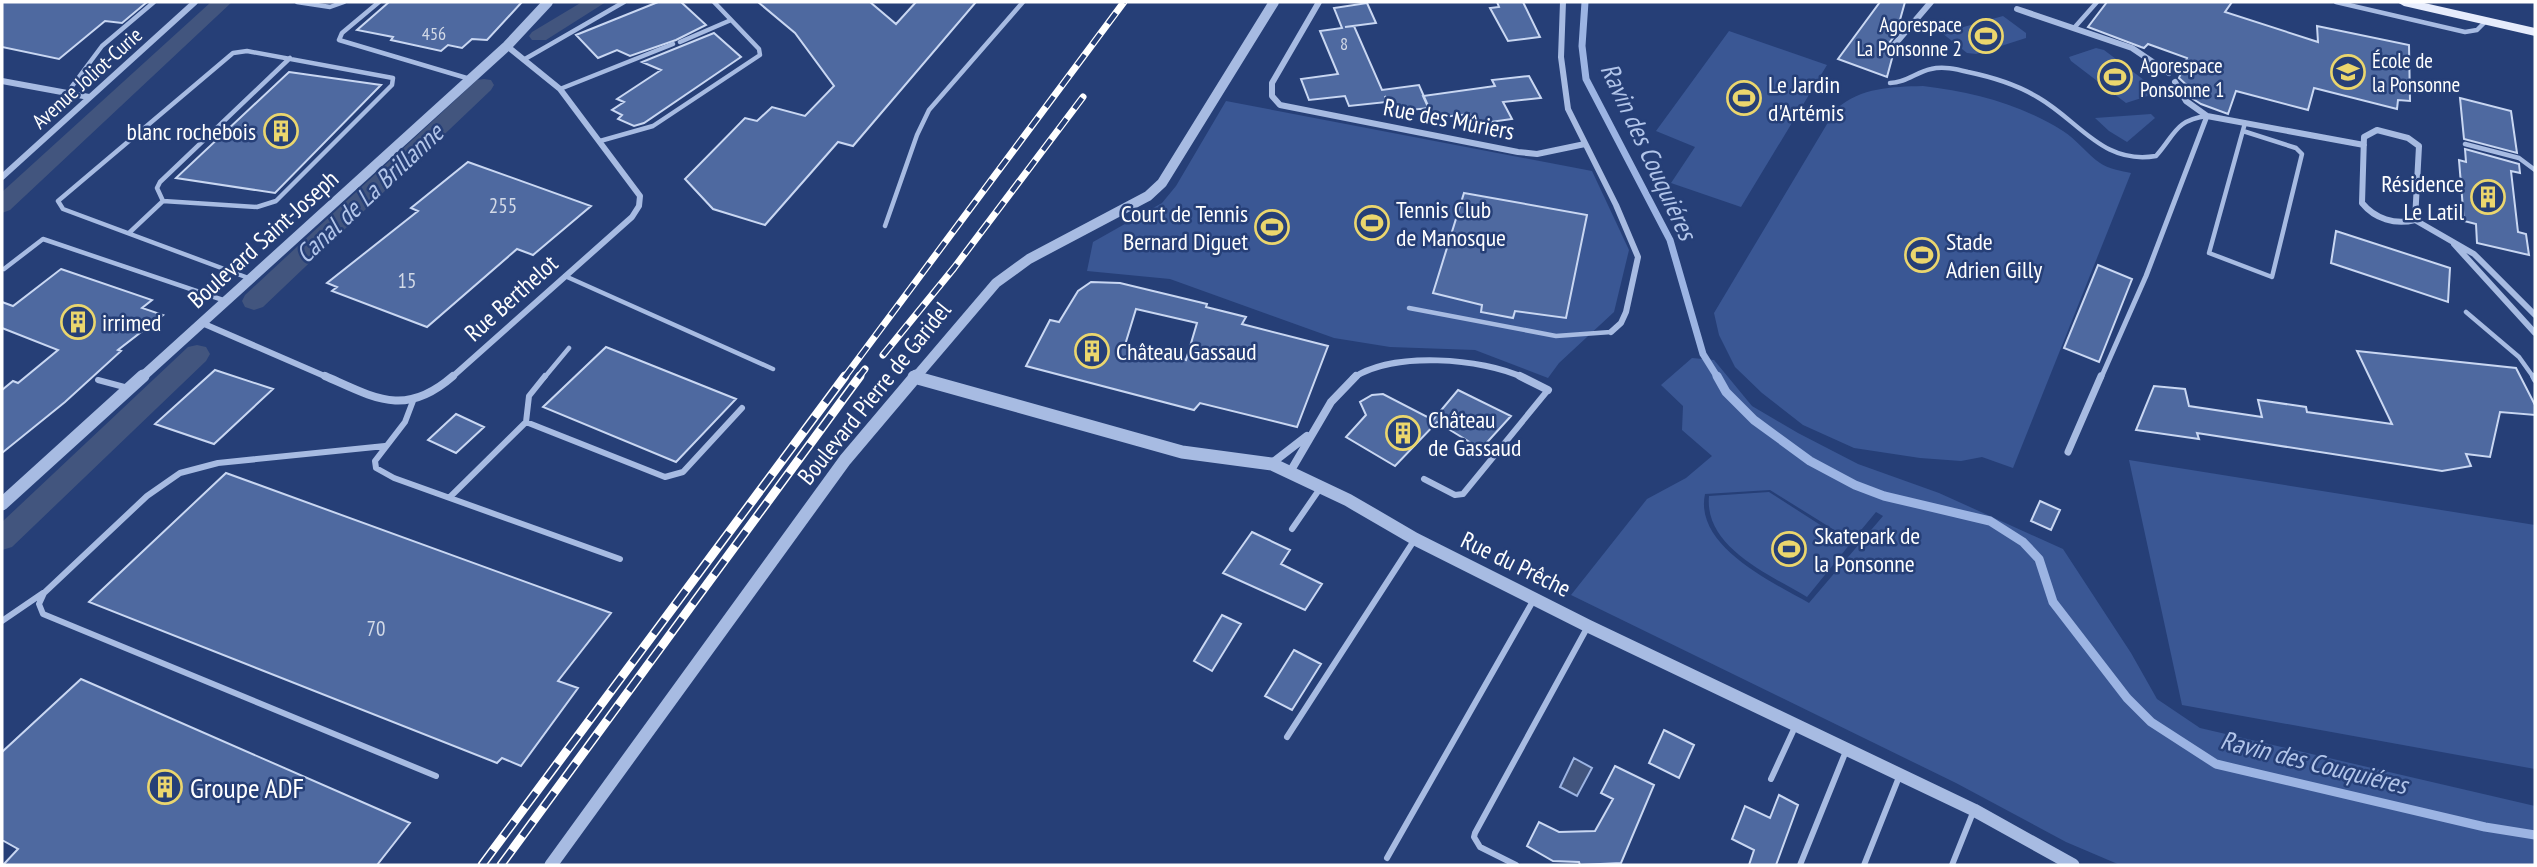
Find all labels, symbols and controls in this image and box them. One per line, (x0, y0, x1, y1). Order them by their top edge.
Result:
place label: Agorespace La Ponsonne 2 (1856, 11, 1962, 62)
sports icon: Agorespace La Ponsonne 2 (1967, 17, 2005, 55)
street label: Avenue Joliot-Curie (26, 21, 148, 135)
house number: 456 (422, 22, 446, 45)
house number: 8 (1340, 32, 1348, 55)
place label: École de la Ponsonne (2372, 47, 2460, 98)
place label: Agorespace Ponsonne 1 (2140, 52, 2224, 103)
school or university icon: École de la Ponsonne (2329, 53, 2367, 91)
water label: Ravin des Couquiéres (1594, 57, 1705, 247)
sports icon: Agorespace Ponsonne 1 (2096, 58, 2134, 96)
place label: Le Jardin d'Artémis (1768, 69, 1844, 128)
sports icon: Le Jardin d'Artémis (1725, 79, 1763, 117)
street label: Rue des Mûriers (1381, 91, 1517, 147)
building icon: blanc rochebois (262, 112, 300, 150)
water label: Canal de La Brillanne (288, 115, 451, 270)
place label: blanc rochebois (127, 116, 256, 147)
street label: Boulevard Saint-Joseph (181, 163, 345, 315)
place label: Résidence Le Latil (2381, 168, 2464, 227)
building icon: Résidence Le Latil (2469, 178, 2507, 216)
house number: 255 (489, 192, 517, 219)
place label: Tennis Club de Manosque (1396, 194, 1506, 253)
place label: Court de Tennis Bernard Diguet (1121, 198, 1248, 257)
sports icon: Tennis Club de Manosque (1353, 204, 1391, 242)
sports icon: Court de Tennis Bernard Diguet (1253, 208, 1291, 246)
place label: Stade Adrien Gilly (1946, 226, 2042, 285)
sports icon: Stade Adrien Gilly (1903, 236, 1941, 274)
street label: Rue Berthelot (458, 248, 564, 348)
house number: 15 (398, 267, 416, 294)
street label: Boulevard Pierre de Garidel (791, 295, 958, 491)
building icon: irrimed (59, 303, 97, 341)
place label: irrimed (102, 307, 162, 338)
building icon: Château Gassaud (1073, 332, 1111, 370)
place label: Château Gassaud (1116, 336, 1257, 367)
place label: Château de Gassaud (1428, 404, 1521, 463)
building icon: Château de Gassaud (1384, 414, 1422, 452)
place label: Skatepark de la Ponsonne (1814, 520, 1920, 579)
street label: Rue du Prêche (1456, 524, 1576, 604)
sports icon: Skatepark de la Ponsonne (1770, 530, 1808, 568)
house number: 70 (367, 615, 385, 642)
water label: Ravin des Couquiéres (2217, 723, 2413, 802)
building icon: Groupe ADF (146, 768, 184, 806)
place label: Groupe ADF (190, 769, 304, 806)

